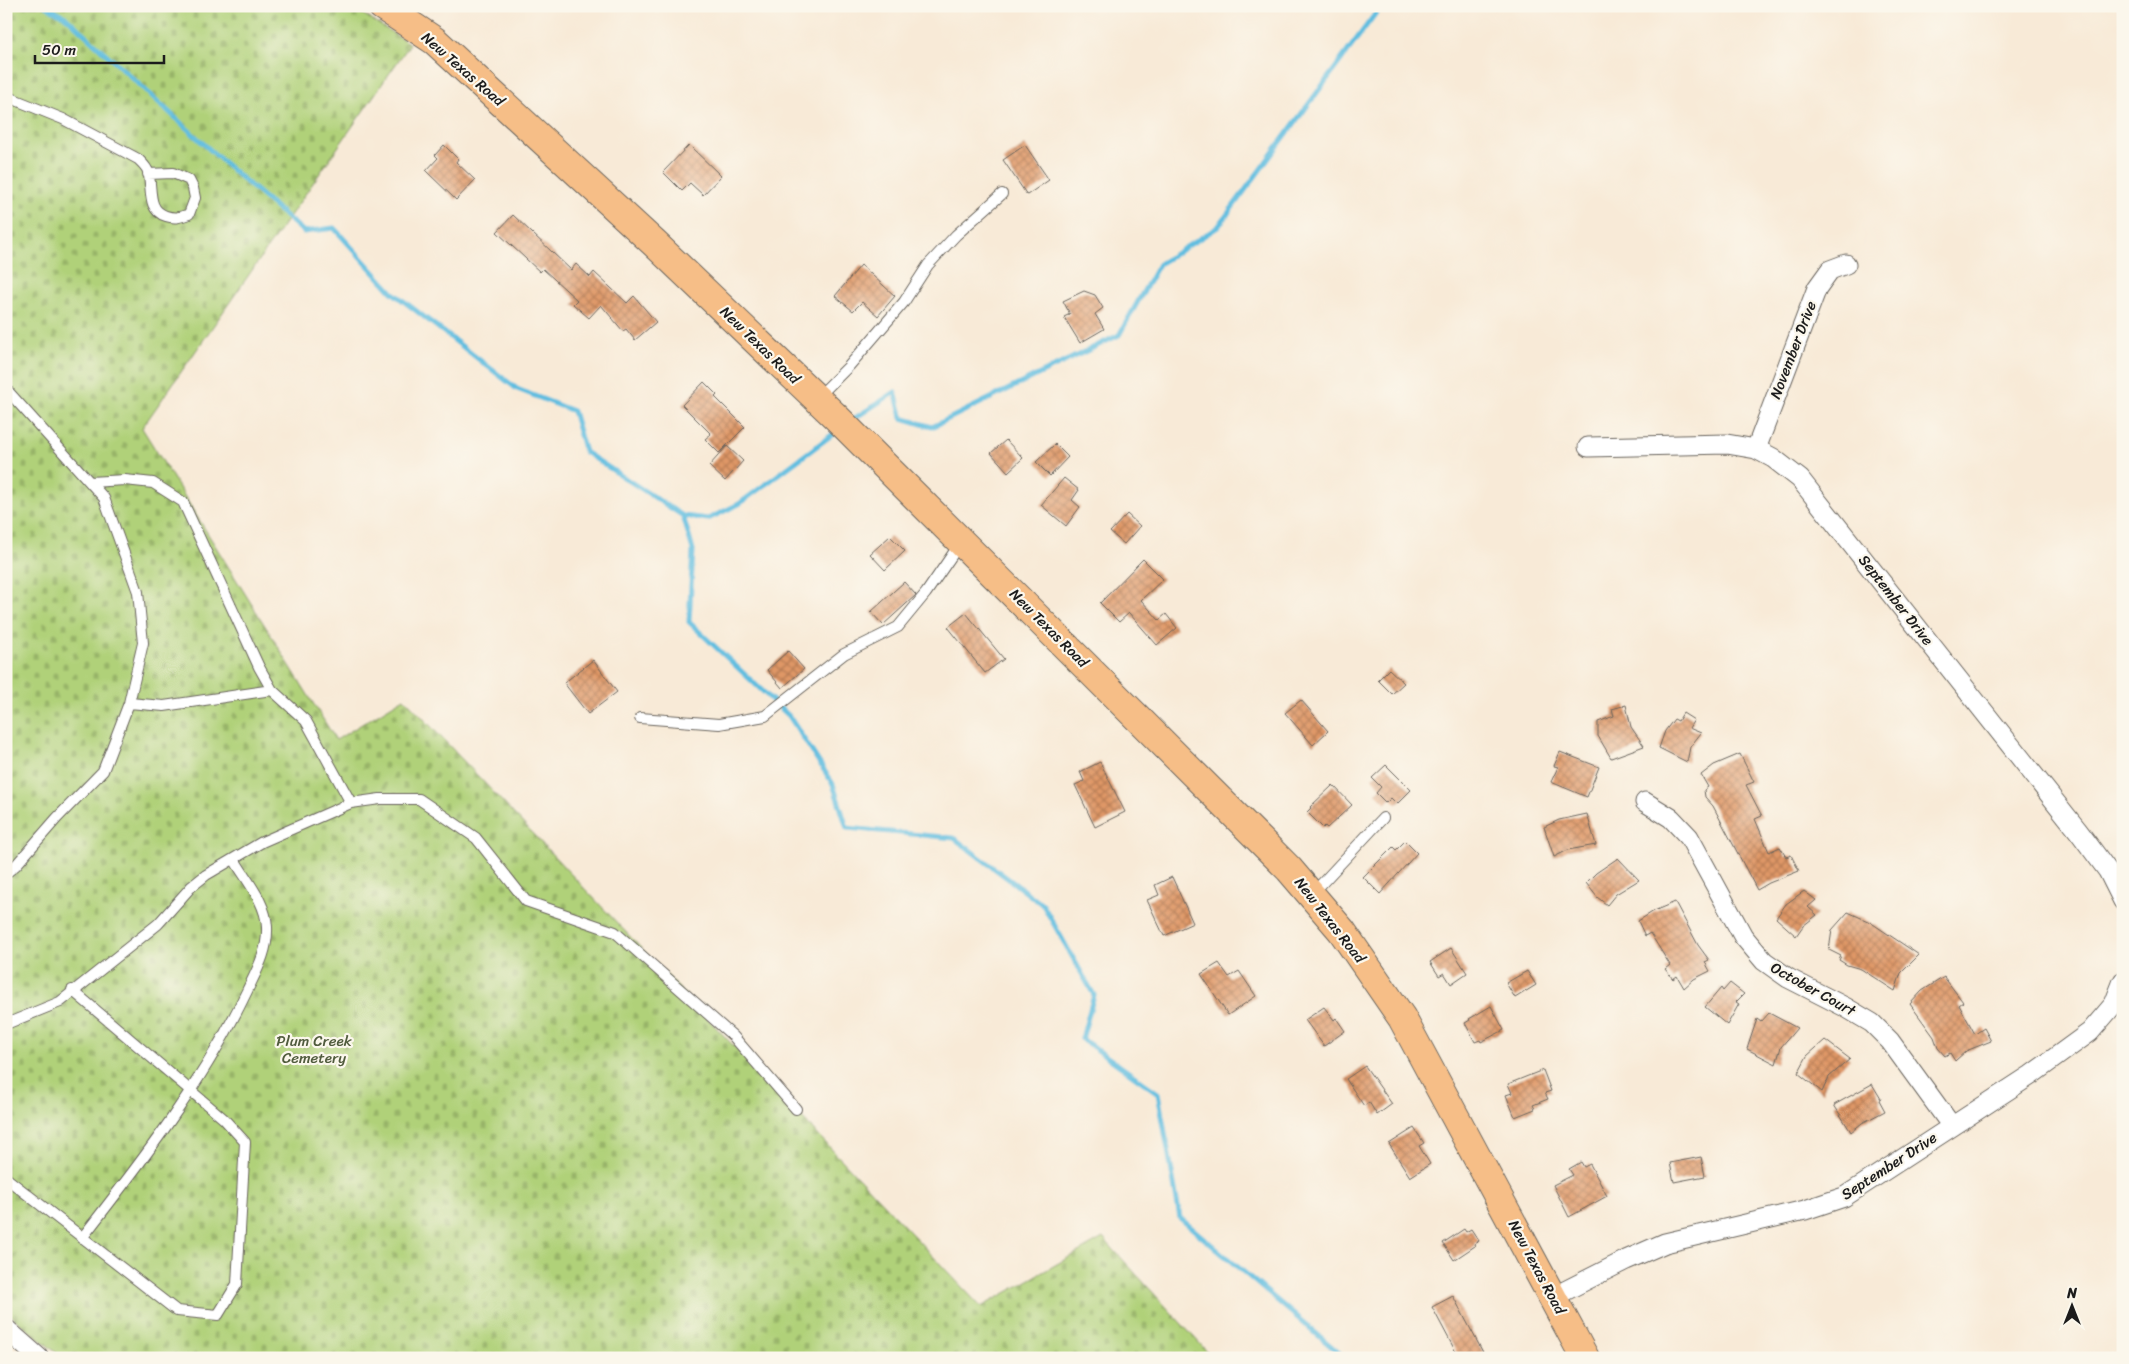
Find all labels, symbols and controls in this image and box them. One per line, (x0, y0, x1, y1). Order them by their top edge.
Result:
street label: New Texas Road (415, 25, 512, 114)
scale bar (35, 32, 164, 64)
text: 50 m (42, 37, 77, 63)
street label: November Drive (1762, 297, 1824, 403)
street label: New Texas Road (714, 300, 807, 391)
street label: September Drive (1852, 549, 1940, 652)
street label: New Texas Road (1003, 582, 1096, 675)
street label: New Texas Road (1288, 871, 1373, 970)
street label: October Court (1766, 955, 1861, 1024)
park label: Plum Creek Cemetery (276, 1028, 353, 1071)
street label: September Drive (1836, 1125, 1943, 1207)
street label: New Texas Road (1501, 1215, 1573, 1320)
text: N (2066, 1281, 2077, 1306)
north arrow (2046, 1282, 2096, 1332)

